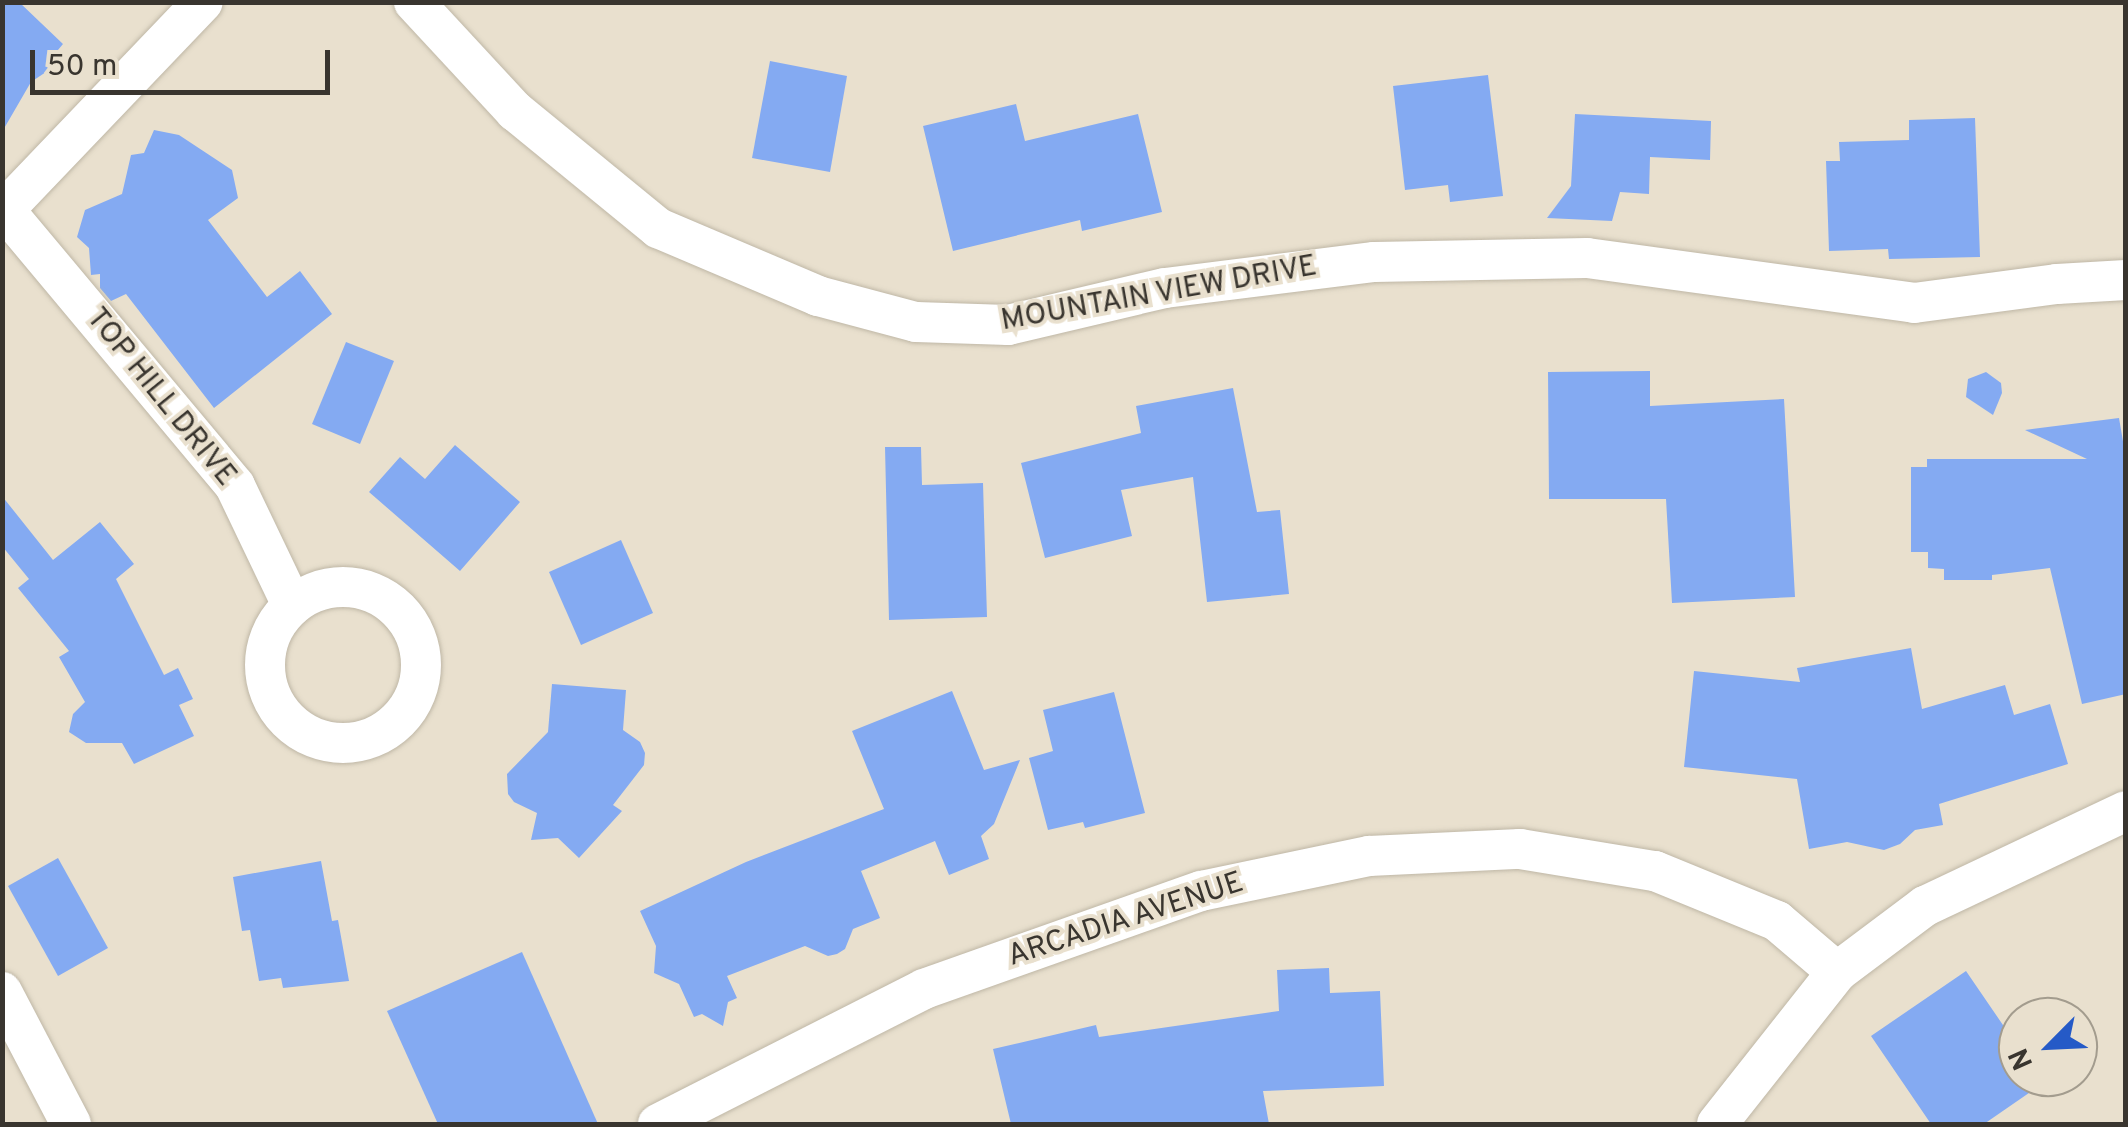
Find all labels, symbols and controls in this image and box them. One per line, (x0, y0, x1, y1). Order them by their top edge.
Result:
scale bar (35, 30, 335, 92)
text: 50 m (47, 49, 117, 86)
street label: MOUNTAIN VIEW DRIVE (997, 249, 1321, 341)
street label: TOP HILL DRIVE (77, 301, 243, 495)
street label: ARCADIA AVENUE (1003, 866, 1249, 976)
north arrow (1998, 997, 2098, 1097)
text: N (2002, 1042, 2043, 1075)

